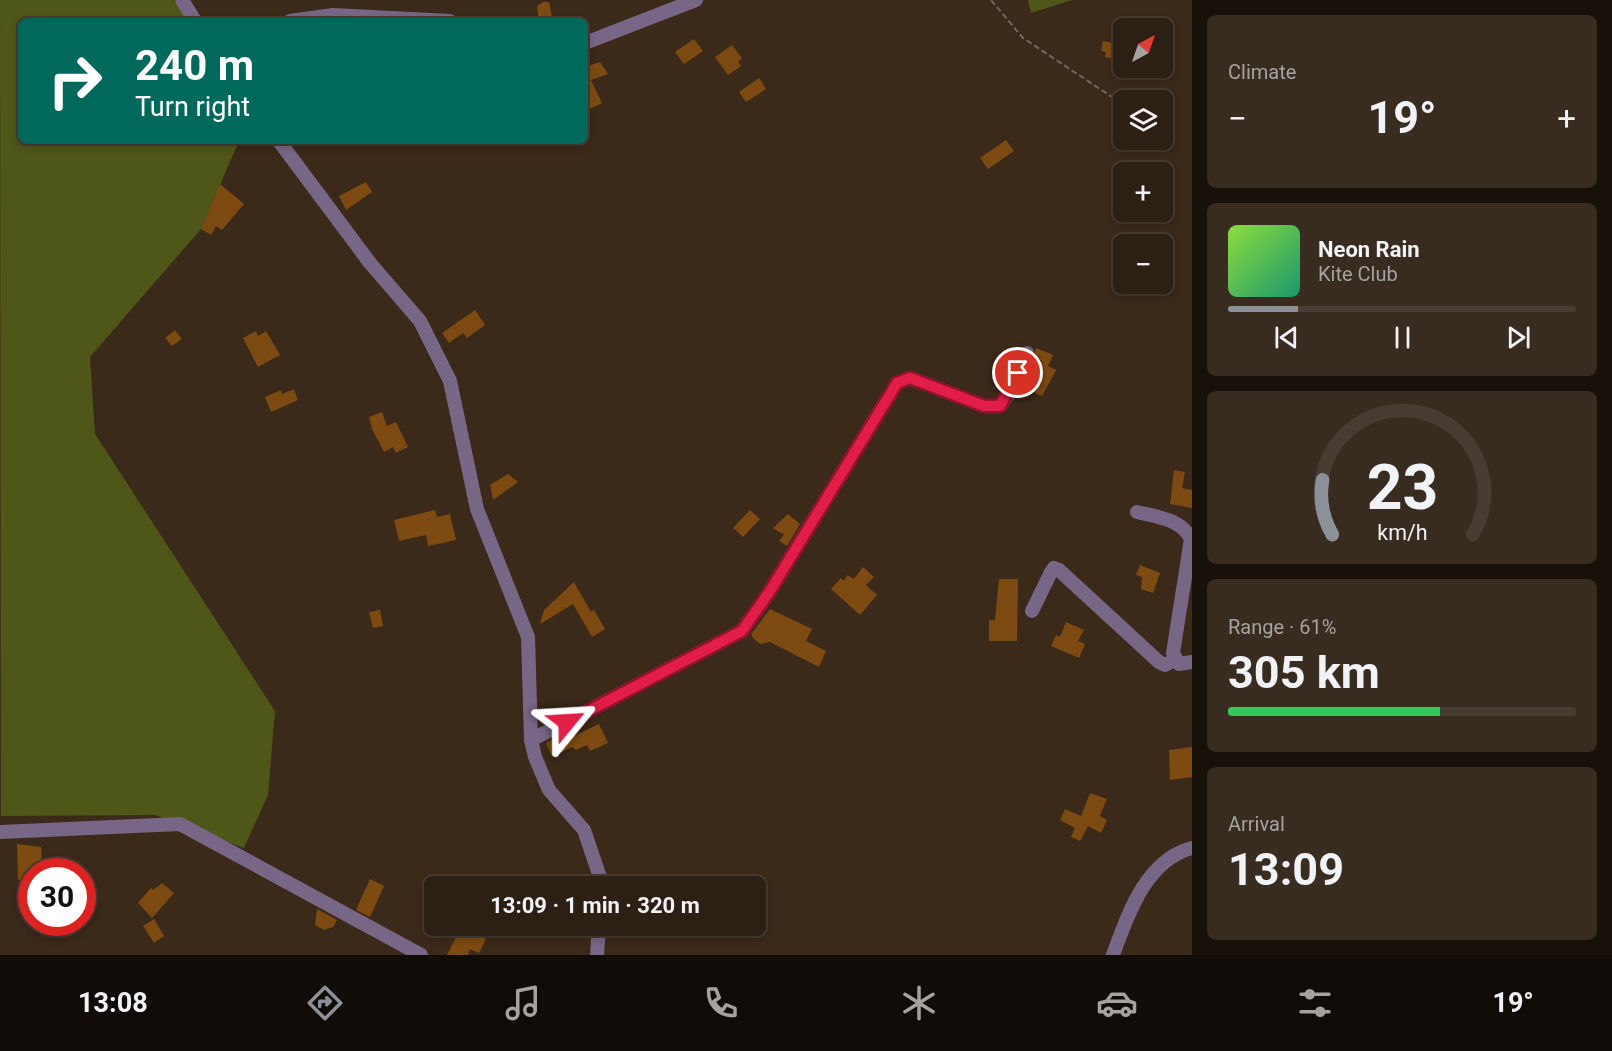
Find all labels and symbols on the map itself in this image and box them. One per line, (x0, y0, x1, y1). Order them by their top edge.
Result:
north arrow (1113, 18, 1173, 78)
pin (992, 347, 1043, 398)
position arrow (535, 690, 599, 754)
speed limit sign: 30 (18, 858, 96, 936)

